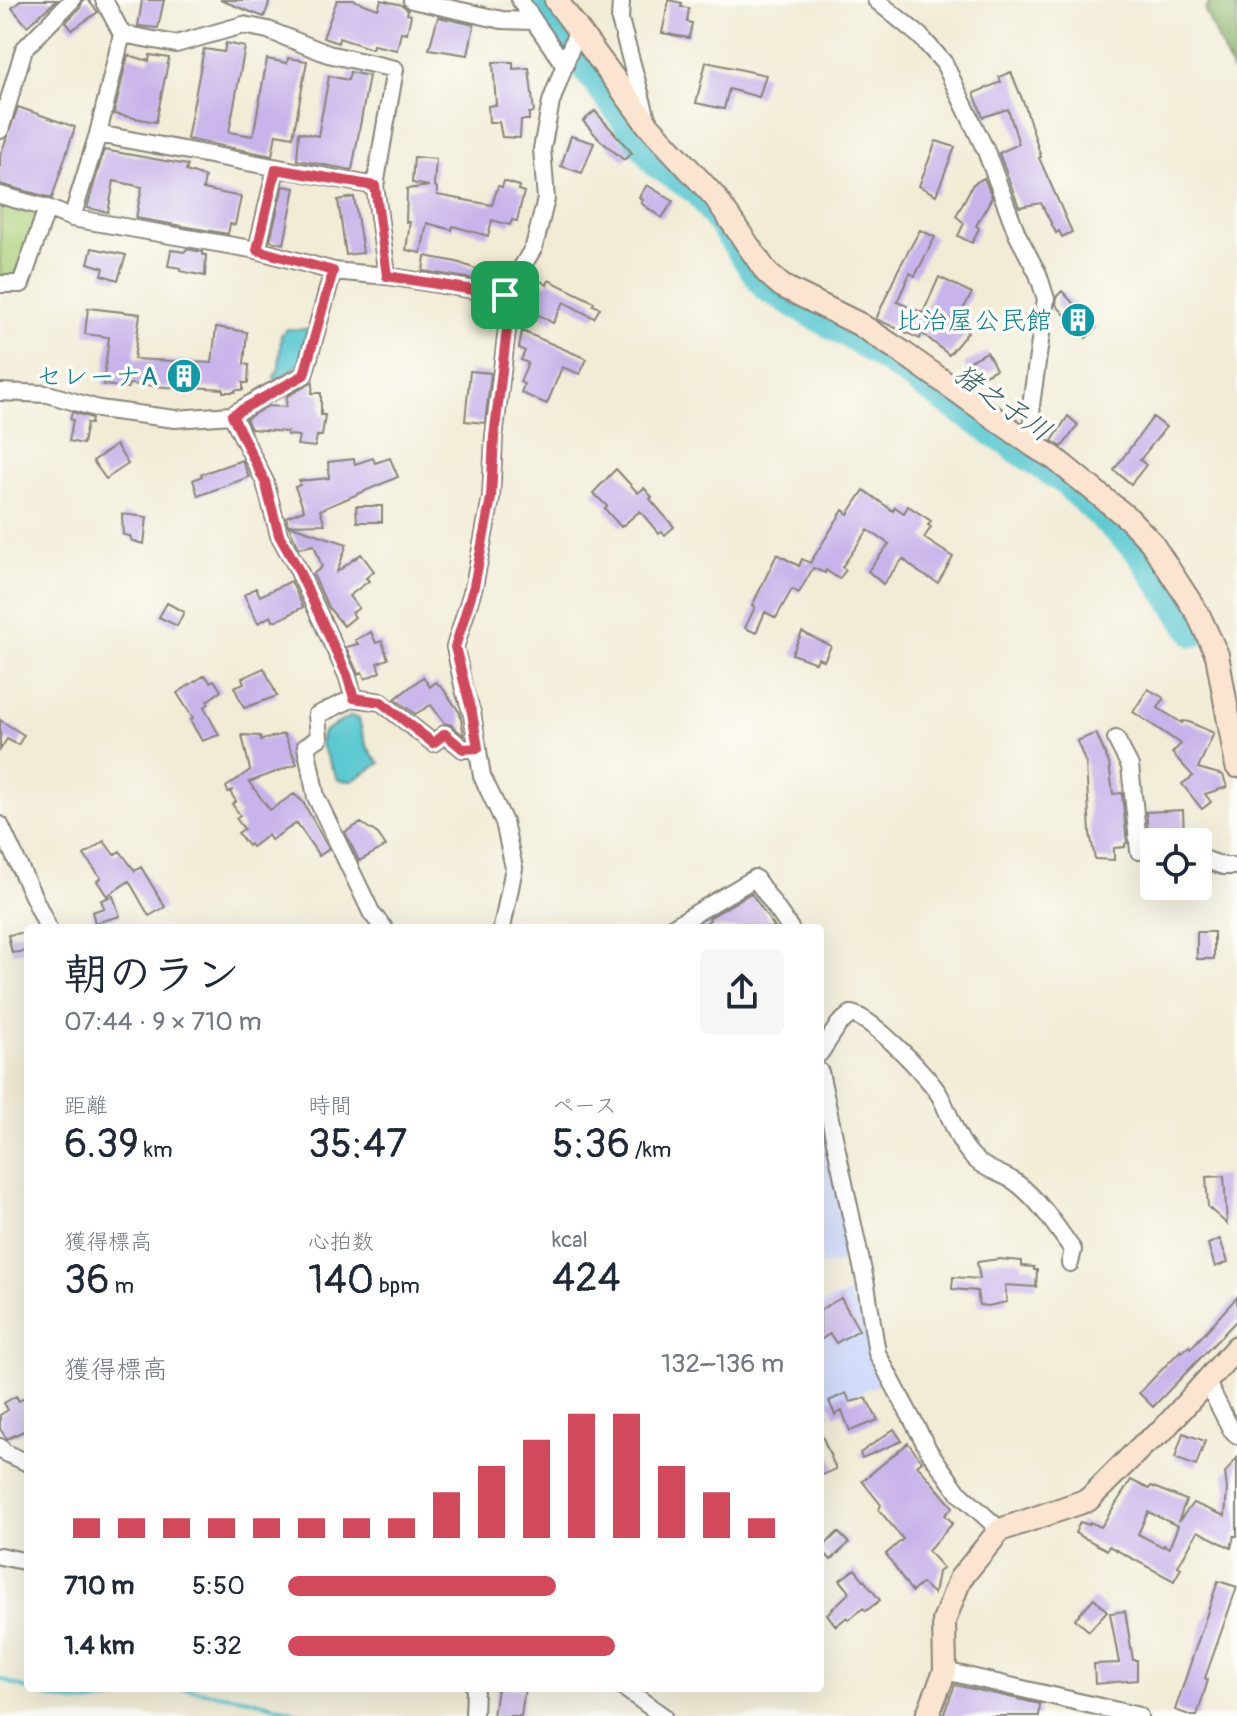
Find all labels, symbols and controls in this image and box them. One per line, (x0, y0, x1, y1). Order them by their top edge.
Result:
pin (471, 261, 539, 329)
icon: arrive (483, 273, 527, 317)
building icon: 比治屋公民館 (1059, 301, 1097, 339)
place label: 比治屋公民館 (896, 305, 1052, 337)
building icon: セレーナA (165, 357, 203, 395)
water label: 猪之子川 (946, 357, 1058, 450)
place label: セレーナA (36, 361, 158, 393)
map controls (1140, 828, 1212, 900)
button: locate (1140, 828, 1212, 900)
text: 朝のラン (64, 948, 240, 1003)
button: share (700, 950, 784, 1034)
text: 07:44 · 9 × 710 m (64, 1006, 262, 1038)
text: 距離 (64, 1092, 108, 1120)
text: 時間 (308, 1092, 352, 1120)
text: ペース (552, 1092, 617, 1120)
text: 6.39 (64, 1120, 139, 1169)
text: 35:47 (308, 1120, 407, 1169)
text: 5:36 (552, 1120, 630, 1169)
text: km (139, 1136, 172, 1164)
text: /km (630, 1136, 671, 1164)
text: kcal (552, 1226, 588, 1254)
text: 獲得標高 (64, 1228, 152, 1256)
text: 心拍数 (308, 1228, 374, 1256)
text: 424 (552, 1254, 621, 1303)
text: 36 (64, 1256, 110, 1305)
text: 140 (308, 1256, 374, 1305)
text: m (110, 1272, 134, 1300)
text: bpm (374, 1272, 420, 1300)
text: 132–136 m (661, 1348, 784, 1380)
text: 獲得標高 (64, 1354, 168, 1386)
text: 710 m (64, 1570, 134, 1602)
text: 5:50 (192, 1570, 245, 1602)
text: 1.4 km (64, 1630, 135, 1662)
text: 5:32 (192, 1630, 242, 1662)

